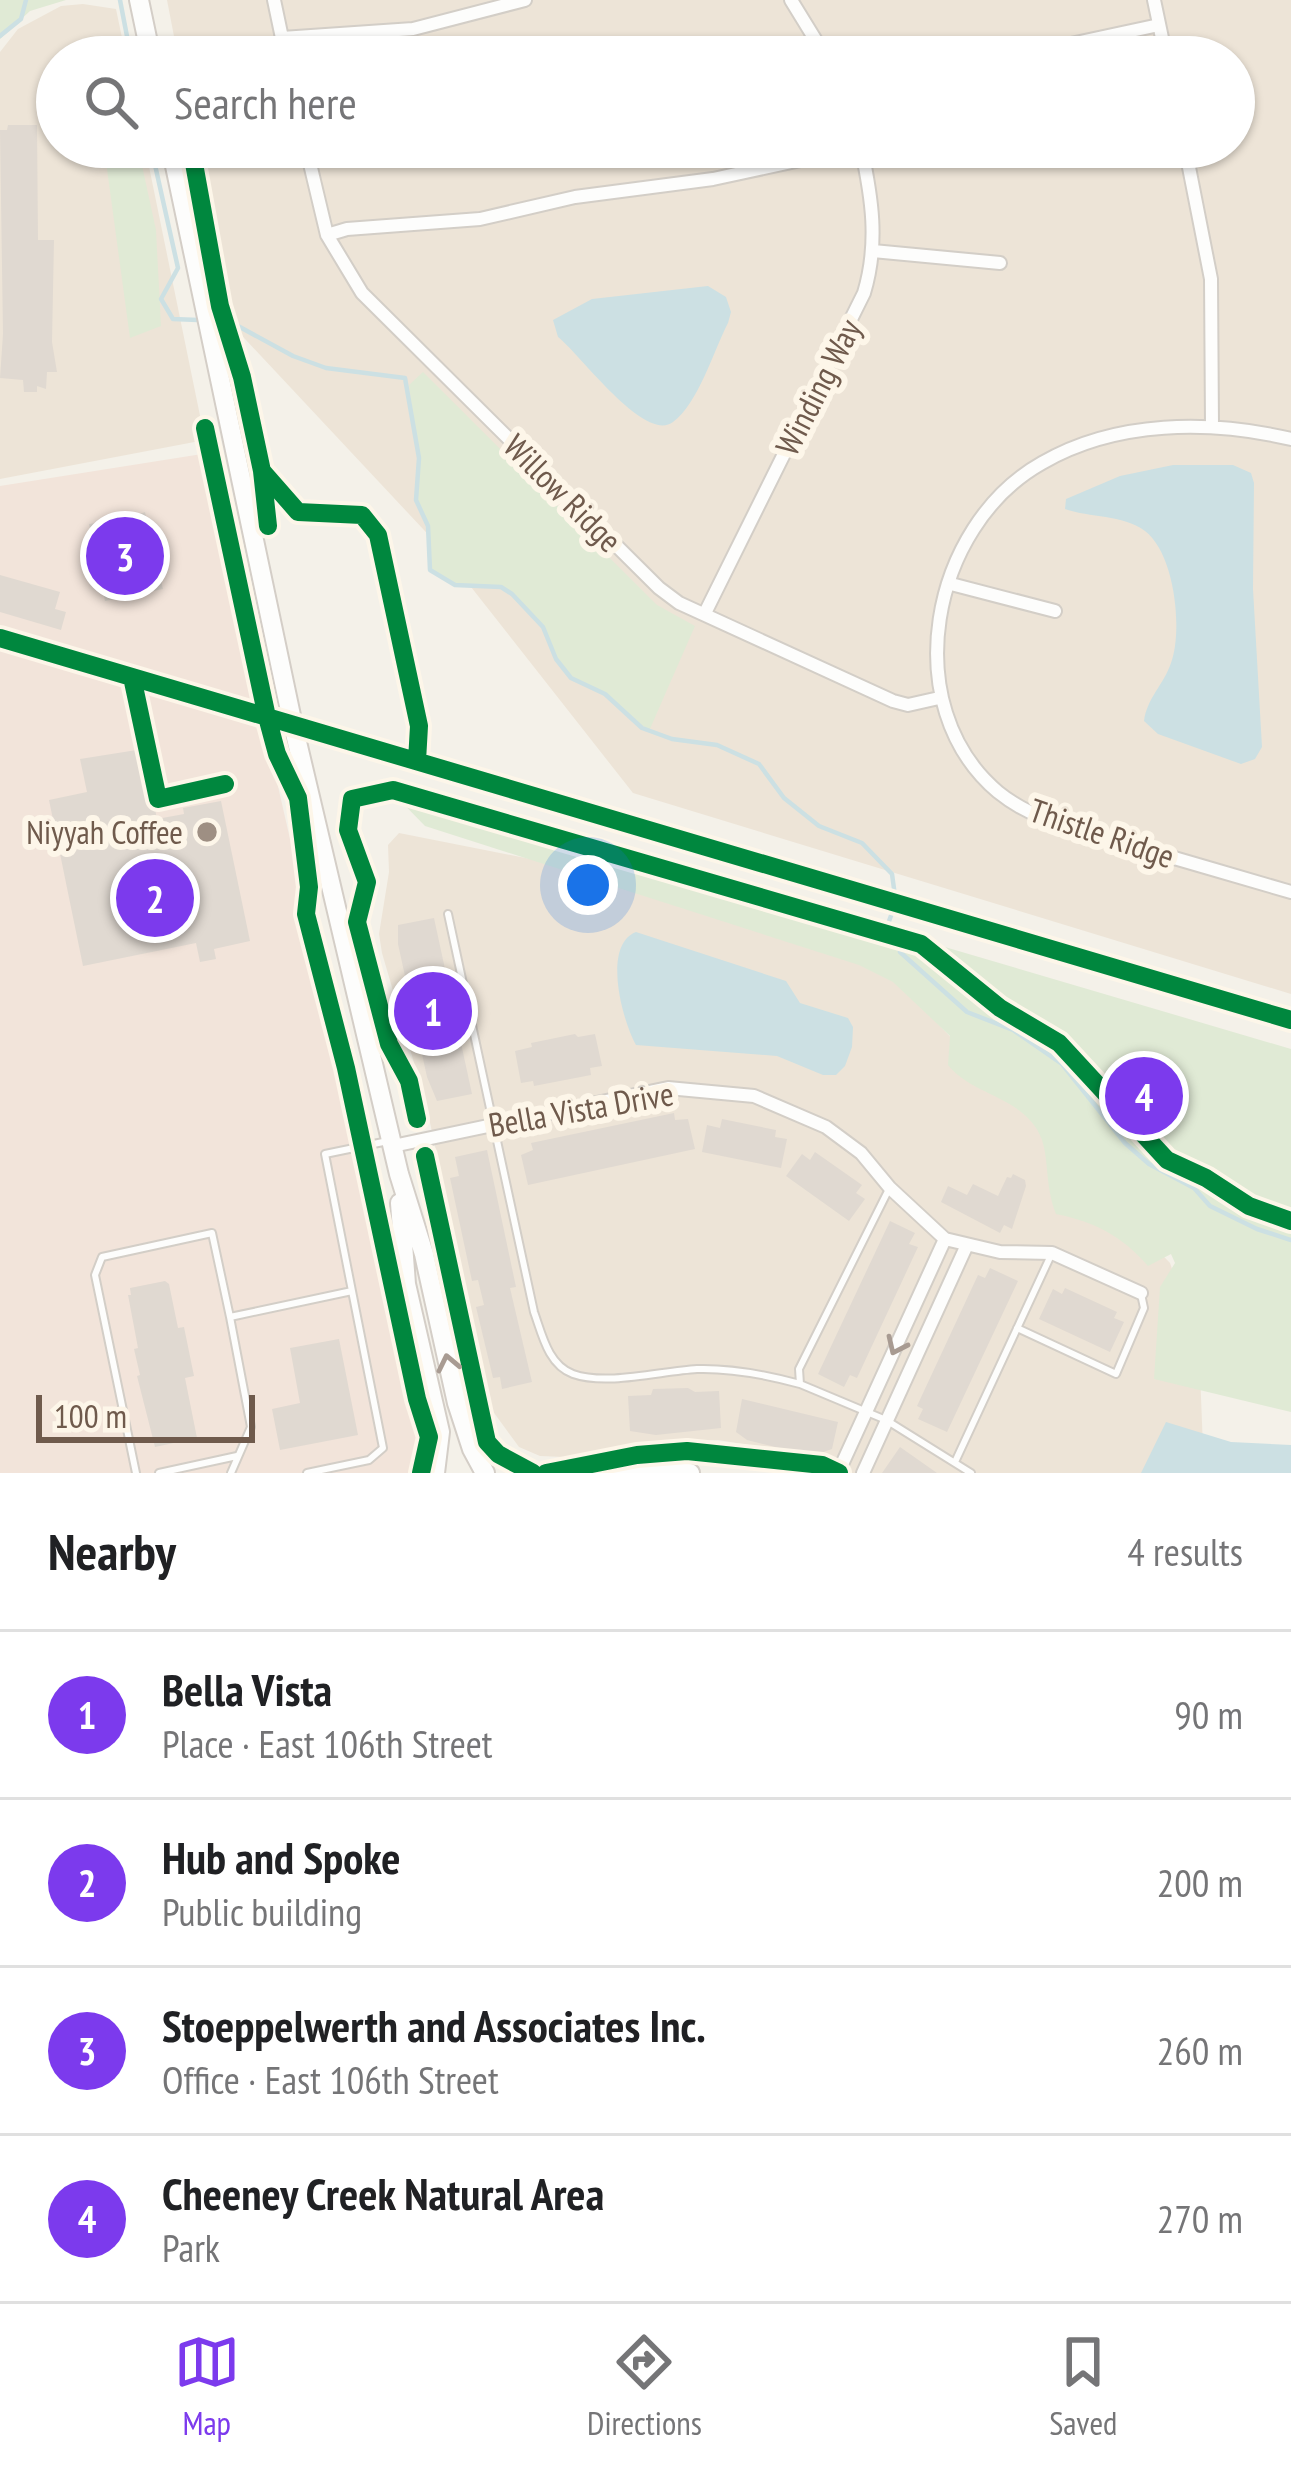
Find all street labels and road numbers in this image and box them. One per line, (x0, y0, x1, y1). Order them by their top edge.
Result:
street label: Winding Way (765, 311, 870, 462)
street label: Willow Ridge (495, 425, 631, 561)
street label: Thistle Ridge (1024, 788, 1180, 877)
street label: Bella Vista Drive (485, 1071, 677, 1146)

